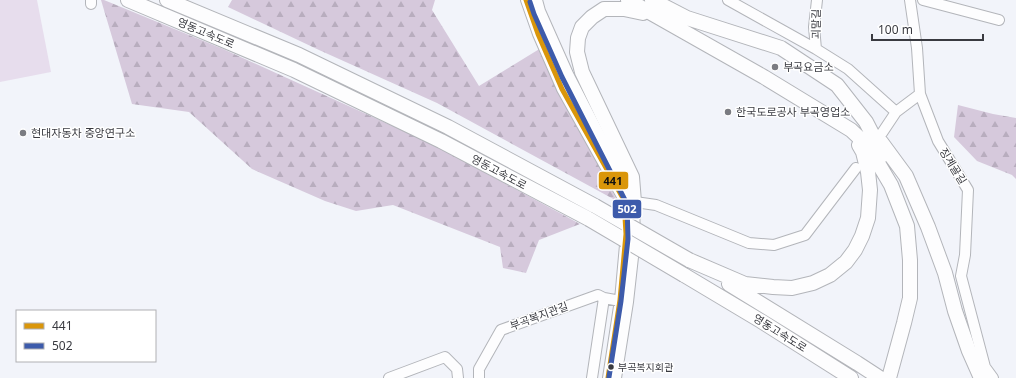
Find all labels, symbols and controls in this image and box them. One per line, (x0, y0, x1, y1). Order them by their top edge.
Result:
street label: 괴말길 (808, 9, 823, 39)
street label: 영동고속도로 (175, 14, 237, 51)
scale bar (872, 16, 983, 42)
text: 100 m (878, 21, 913, 38)
place label: 부곡요금소 (783, 59, 834, 74)
marker: 부곡요금소 (770, 62, 780, 72)
place label: 한국도로공사 부곡영업소 (736, 104, 850, 119)
marker: 한국도로공사 부곡영업소 (723, 107, 733, 117)
place label: 현대자동차 중앙연구소 (31, 125, 135, 140)
marker: 현대자동차 중앙연구소 (18, 128, 28, 138)
street label: 징계골길 (936, 145, 971, 187)
street label: 영동고속도로 (469, 151, 530, 192)
line badge: 441 (598, 171, 629, 190)
text: 441 (604, 173, 622, 188)
line badge: 502 (612, 199, 642, 219)
text: 502 (618, 201, 636, 216)
street label: 부곡복지관길 (508, 298, 570, 333)
legend (16, 310, 156, 362)
street label: 영동고속도로 (751, 310, 810, 355)
text: 441 (52, 317, 73, 334)
text: 502 (52, 337, 73, 354)
place label: 부곡복지회관 (618, 360, 674, 374)
marker: 부곡복지회관 (606, 362, 616, 372)

